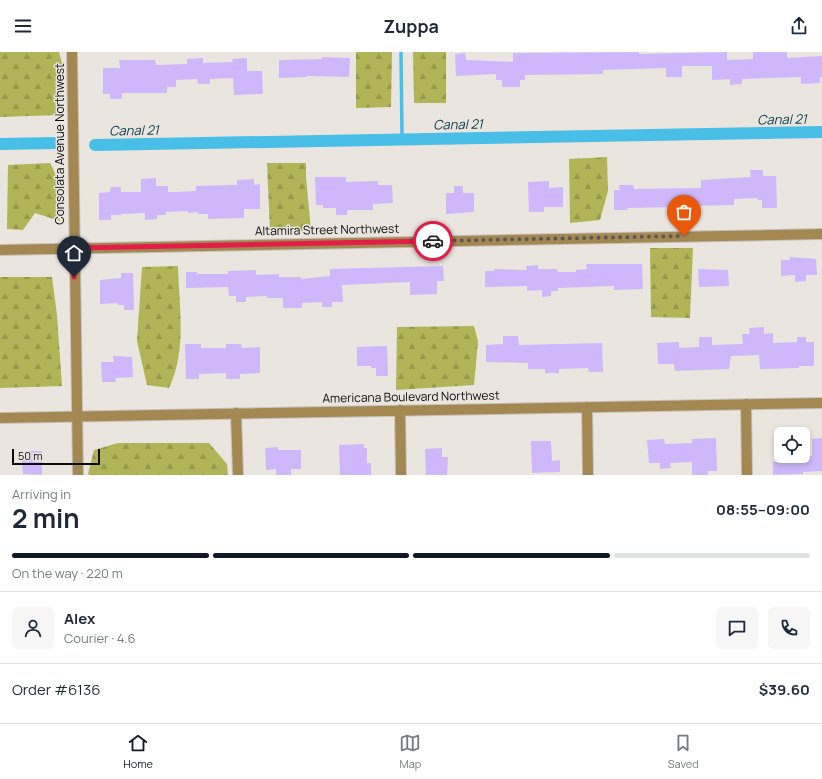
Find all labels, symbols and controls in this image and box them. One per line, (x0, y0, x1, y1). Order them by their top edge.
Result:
text: Zuppa (383, 14, 439, 38)
icon: menu (12, 15, 34, 37)
icon: share (788, 15, 810, 37)
street label: Consolata Avenue Northwest (51, 63, 68, 225)
water label: Canal 21 (757, 110, 808, 128)
water label: Canal 21 (433, 115, 484, 133)
water label: Canal 21 (109, 121, 160, 139)
pin (667, 195, 701, 236)
icon: bag (673, 201, 695, 223)
street label: Altamira Street Northwest (255, 220, 399, 239)
courier (413, 221, 453, 261)
icon: car (422, 230, 444, 252)
pin (57, 236, 91, 277)
icon: home (63, 242, 85, 264)
street label: Americana Boulevard Northwest (322, 386, 500, 407)
map controls (774, 427, 810, 463)
button: locate (774, 427, 810, 463)
scale bar (12, 447, 100, 466)
text: 50 m (18, 448, 43, 463)
text: Arriving in (12, 485, 71, 503)
text: 08:55–09:00 (716, 499, 810, 520)
text: 2 min (12, 500, 80, 536)
text: On the way · 220 m (12, 564, 123, 582)
button: person (12, 607, 54, 649)
button: chat (716, 607, 758, 649)
button: phone (768, 607, 810, 649)
text: Alex (64, 608, 95, 629)
text: Courier · 4.6 (64, 629, 136, 647)
text: Order #6136 (12, 679, 101, 700)
text: $39.60 (759, 679, 810, 700)
tab: Home (123, 732, 153, 771)
tab: Map (399, 732, 421, 771)
tab: Saved (668, 732, 699, 771)

